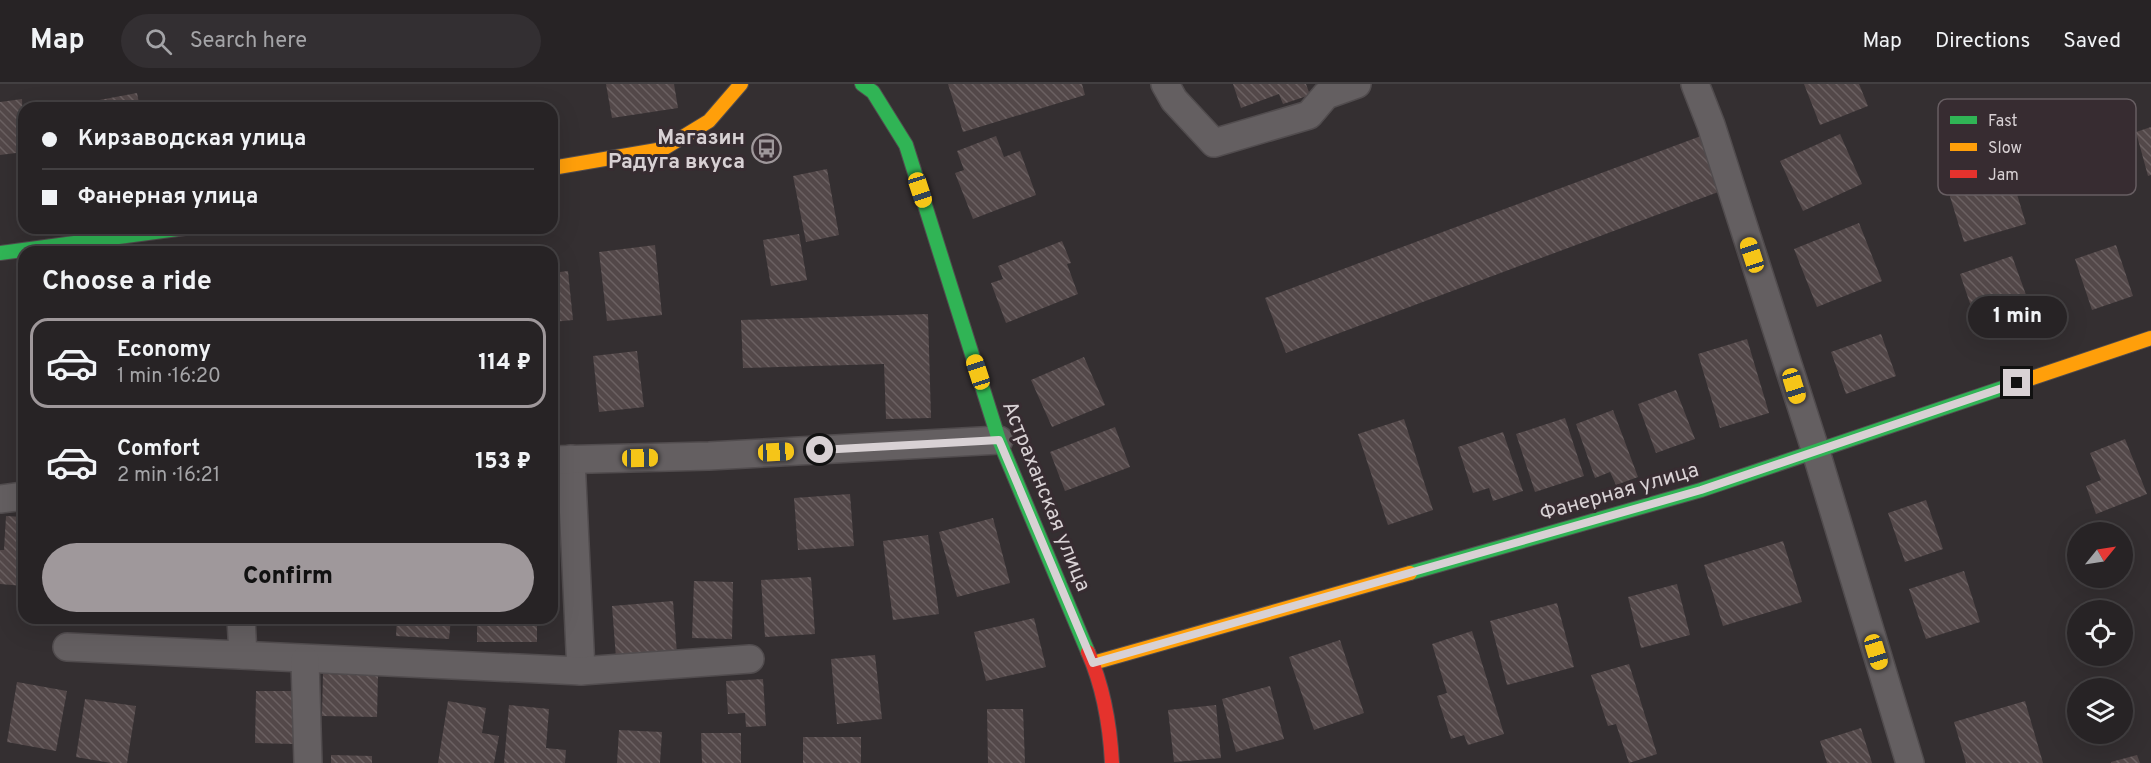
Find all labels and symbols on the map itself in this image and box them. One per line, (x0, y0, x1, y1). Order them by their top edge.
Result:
legend (1938, 99, 2136, 195)
text: Fast (1988, 112, 2018, 132)
place label: Магазин Радуга вкуса (608, 125, 745, 176)
bus stop icon: Магазин Радуга вкуса (750, 133, 782, 165)
text: Slow (1988, 139, 2022, 159)
text: Jam (1988, 166, 2019, 186)
car (906, 170, 934, 210)
car (1738, 235, 1766, 275)
callout: 1 min (1968, 296, 2066, 338)
car (964, 352, 992, 392)
car (1780, 366, 1808, 406)
route end (2003, 369, 2030, 396)
street label: Астраханская улица (995, 397, 1096, 596)
route start (806, 436, 833, 463)
car (758, 442, 794, 462)
car (622, 449, 658, 467)
street label: Фанерная улица (1537, 457, 1702, 528)
north arrow (2067, 522, 2133, 588)
car (1862, 632, 1890, 672)

